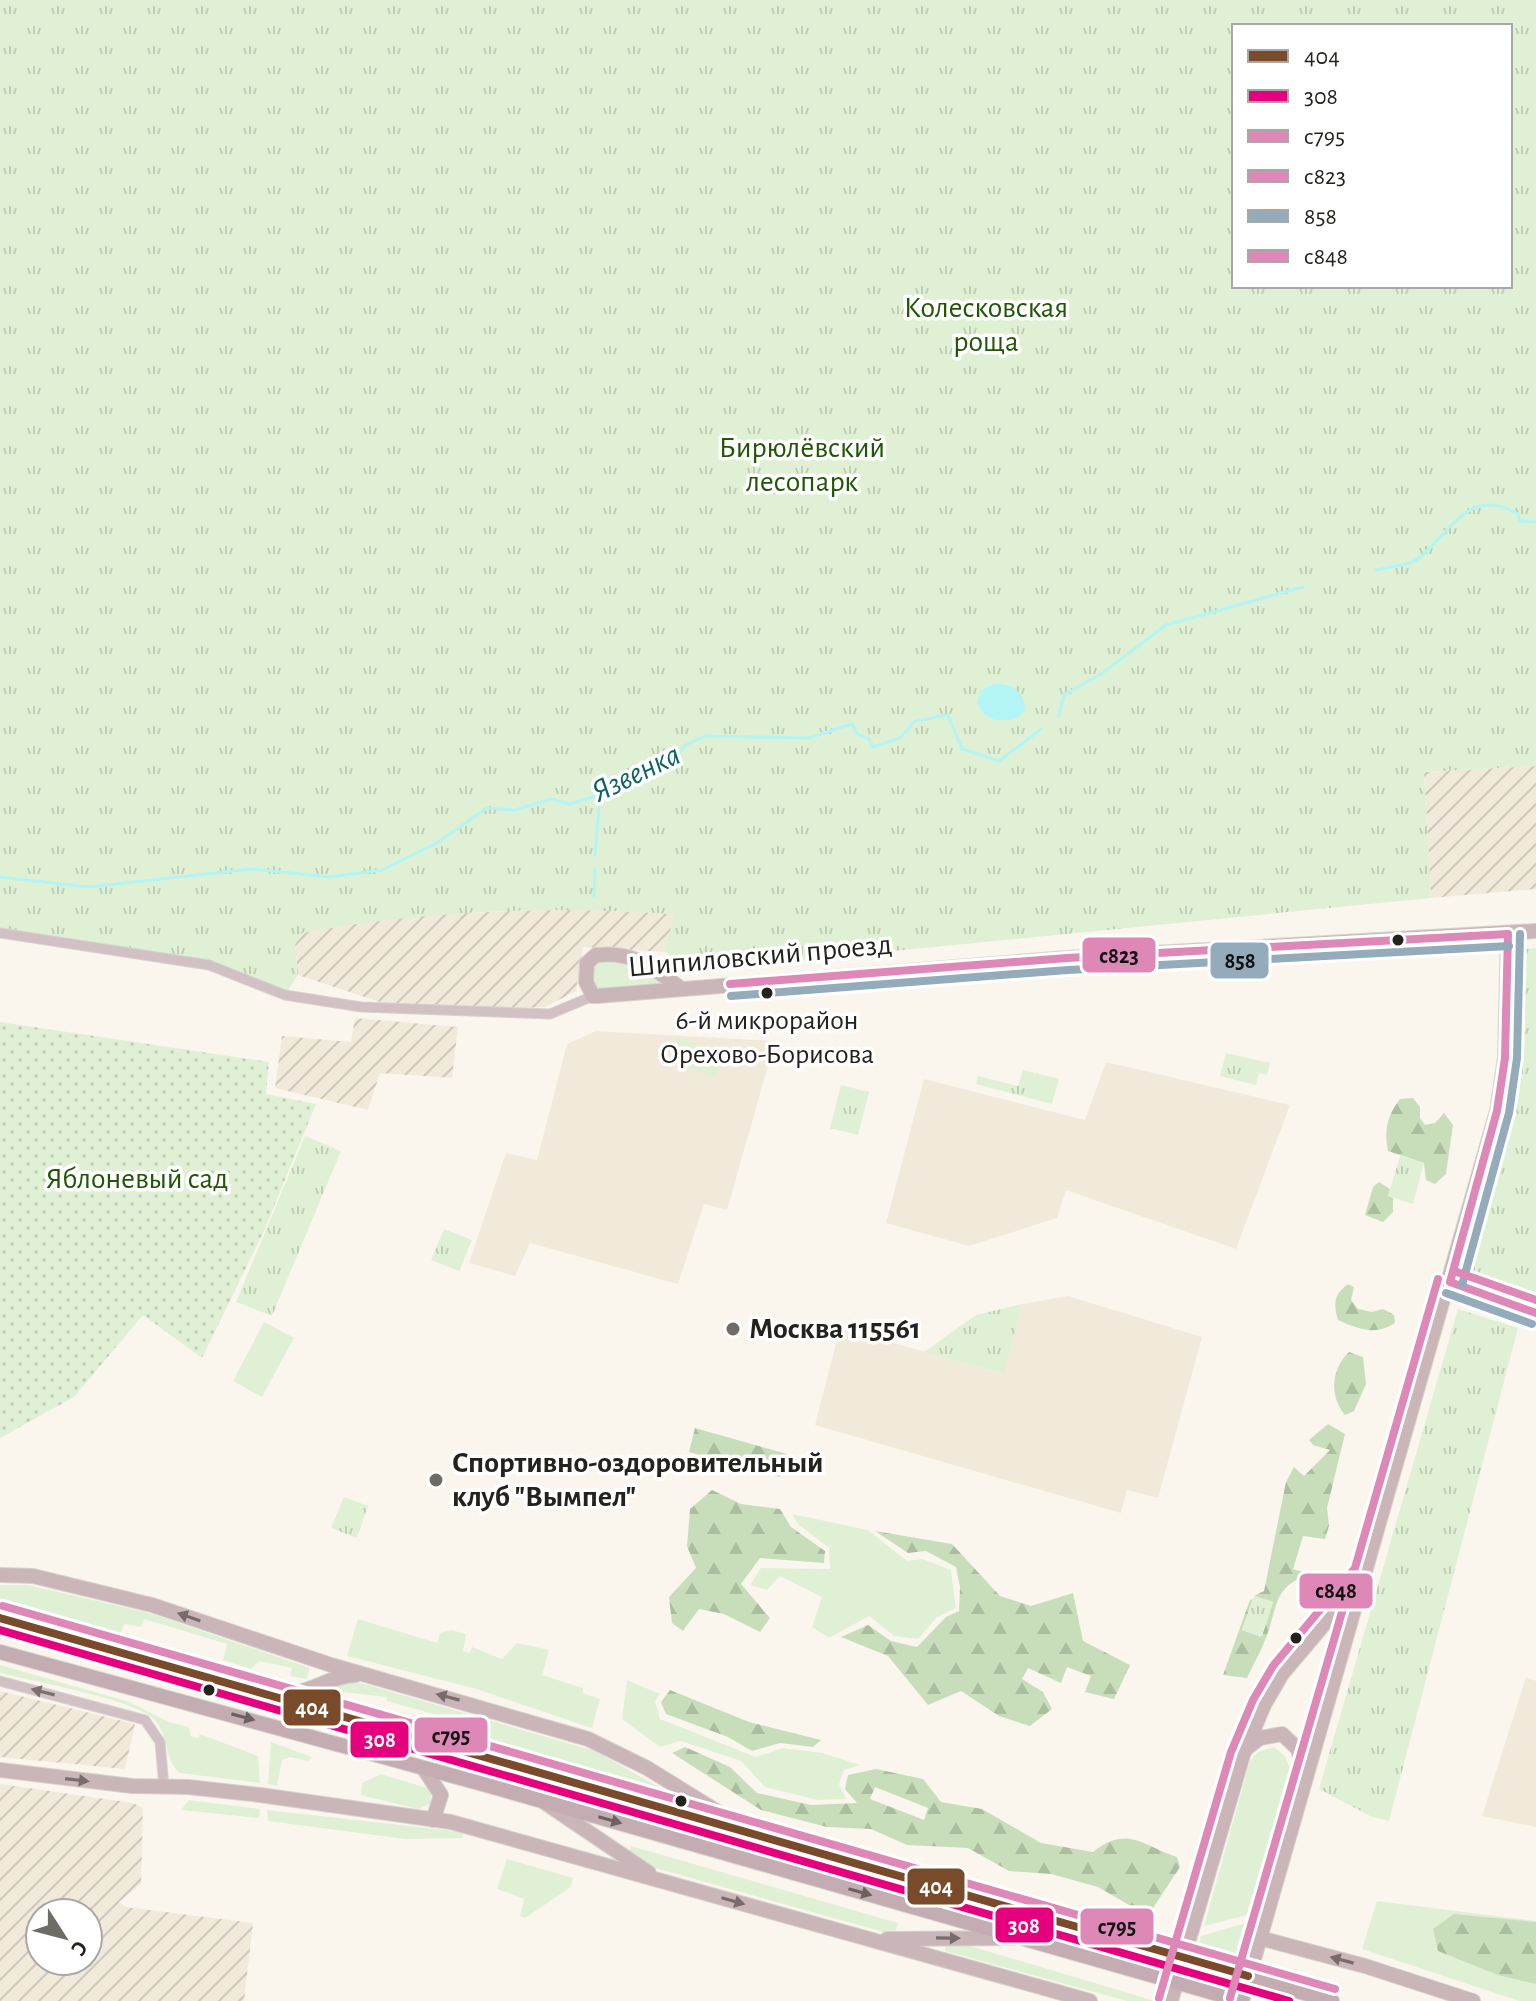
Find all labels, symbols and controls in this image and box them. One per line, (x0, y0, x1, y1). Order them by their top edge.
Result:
legend (1232, 24, 1512, 288)
text: 404 (1304, 45, 1340, 69)
text: 308 (1304, 85, 1338, 109)
text: с795 (1304, 125, 1345, 149)
text: с823 (1304, 165, 1346, 189)
text: 858 (1304, 205, 1337, 229)
text: с848 (1304, 245, 1348, 269)
park label: Колесковская роща (904, 293, 1068, 357)
park label: Бирюлёвский лесопарк (719, 433, 885, 497)
water label: Язвенка (587, 738, 685, 808)
street label: Шипиловский проезд (627, 930, 893, 982)
unlabelled marker (1390, 932, 1406, 948)
line badge: с823 (1081, 936, 1157, 974)
line badge: 858 (1209, 941, 1270, 980)
text: с823 (1099, 945, 1139, 967)
text: 858 (1224, 950, 1256, 972)
marker: 6-й микрорайон Орехово-Борисова (759, 985, 775, 1001)
place label: 6-й микрорайон Орехово-Борисова (660, 1007, 874, 1069)
park label: Яблоневый сад (46, 1164, 228, 1194)
place label: Москва 115561 (749, 1314, 921, 1344)
marker: Москва 115561 (724, 1320, 742, 1338)
place label: Спортивно-оздоровительный клуб "Вымпел" (452, 1448, 824, 1512)
marker: Спортивно-оздоровительный клуб "Вымпел" (427, 1471, 445, 1489)
line badge: с848 (1298, 1572, 1374, 1610)
text: с848 (1315, 1580, 1357, 1602)
one-way arrow (177, 1610, 201, 1622)
unlabelled marker (1288, 1630, 1304, 1646)
unlabelled marker (201, 1682, 217, 1698)
one-way arrow (31, 1685, 56, 1697)
line badge: 404 (282, 1688, 342, 1727)
one-way arrow (436, 1690, 461, 1702)
text: 404 (295, 1697, 329, 1719)
one-way arrow (230, 1711, 255, 1723)
line badge: с795 (413, 1716, 489, 1754)
line badge: 308 (349, 1720, 410, 1759)
text: с795 (432, 1725, 470, 1747)
text: 308 (364, 1729, 396, 1751)
one-way arrow (65, 1773, 90, 1786)
unlabelled marker (673, 1793, 689, 1809)
one-way arrow (598, 1815, 623, 1827)
line badge: 404 (906, 1867, 966, 1906)
text: 404 (919, 1876, 953, 1898)
one-way arrow (848, 1886, 873, 1898)
one-way arrow (722, 1895, 746, 1908)
north arrow (24, 1897, 104, 1977)
line badge: 308 (994, 1906, 1055, 1944)
line badge: с795 (1079, 1907, 1155, 1946)
text: 308 (1008, 1915, 1040, 1937)
text: с795 (1098, 1916, 1136, 1938)
one-way arrow (936, 1931, 961, 1944)
text: С (67, 1937, 92, 1960)
one-way arrow (1329, 1953, 1354, 1965)

